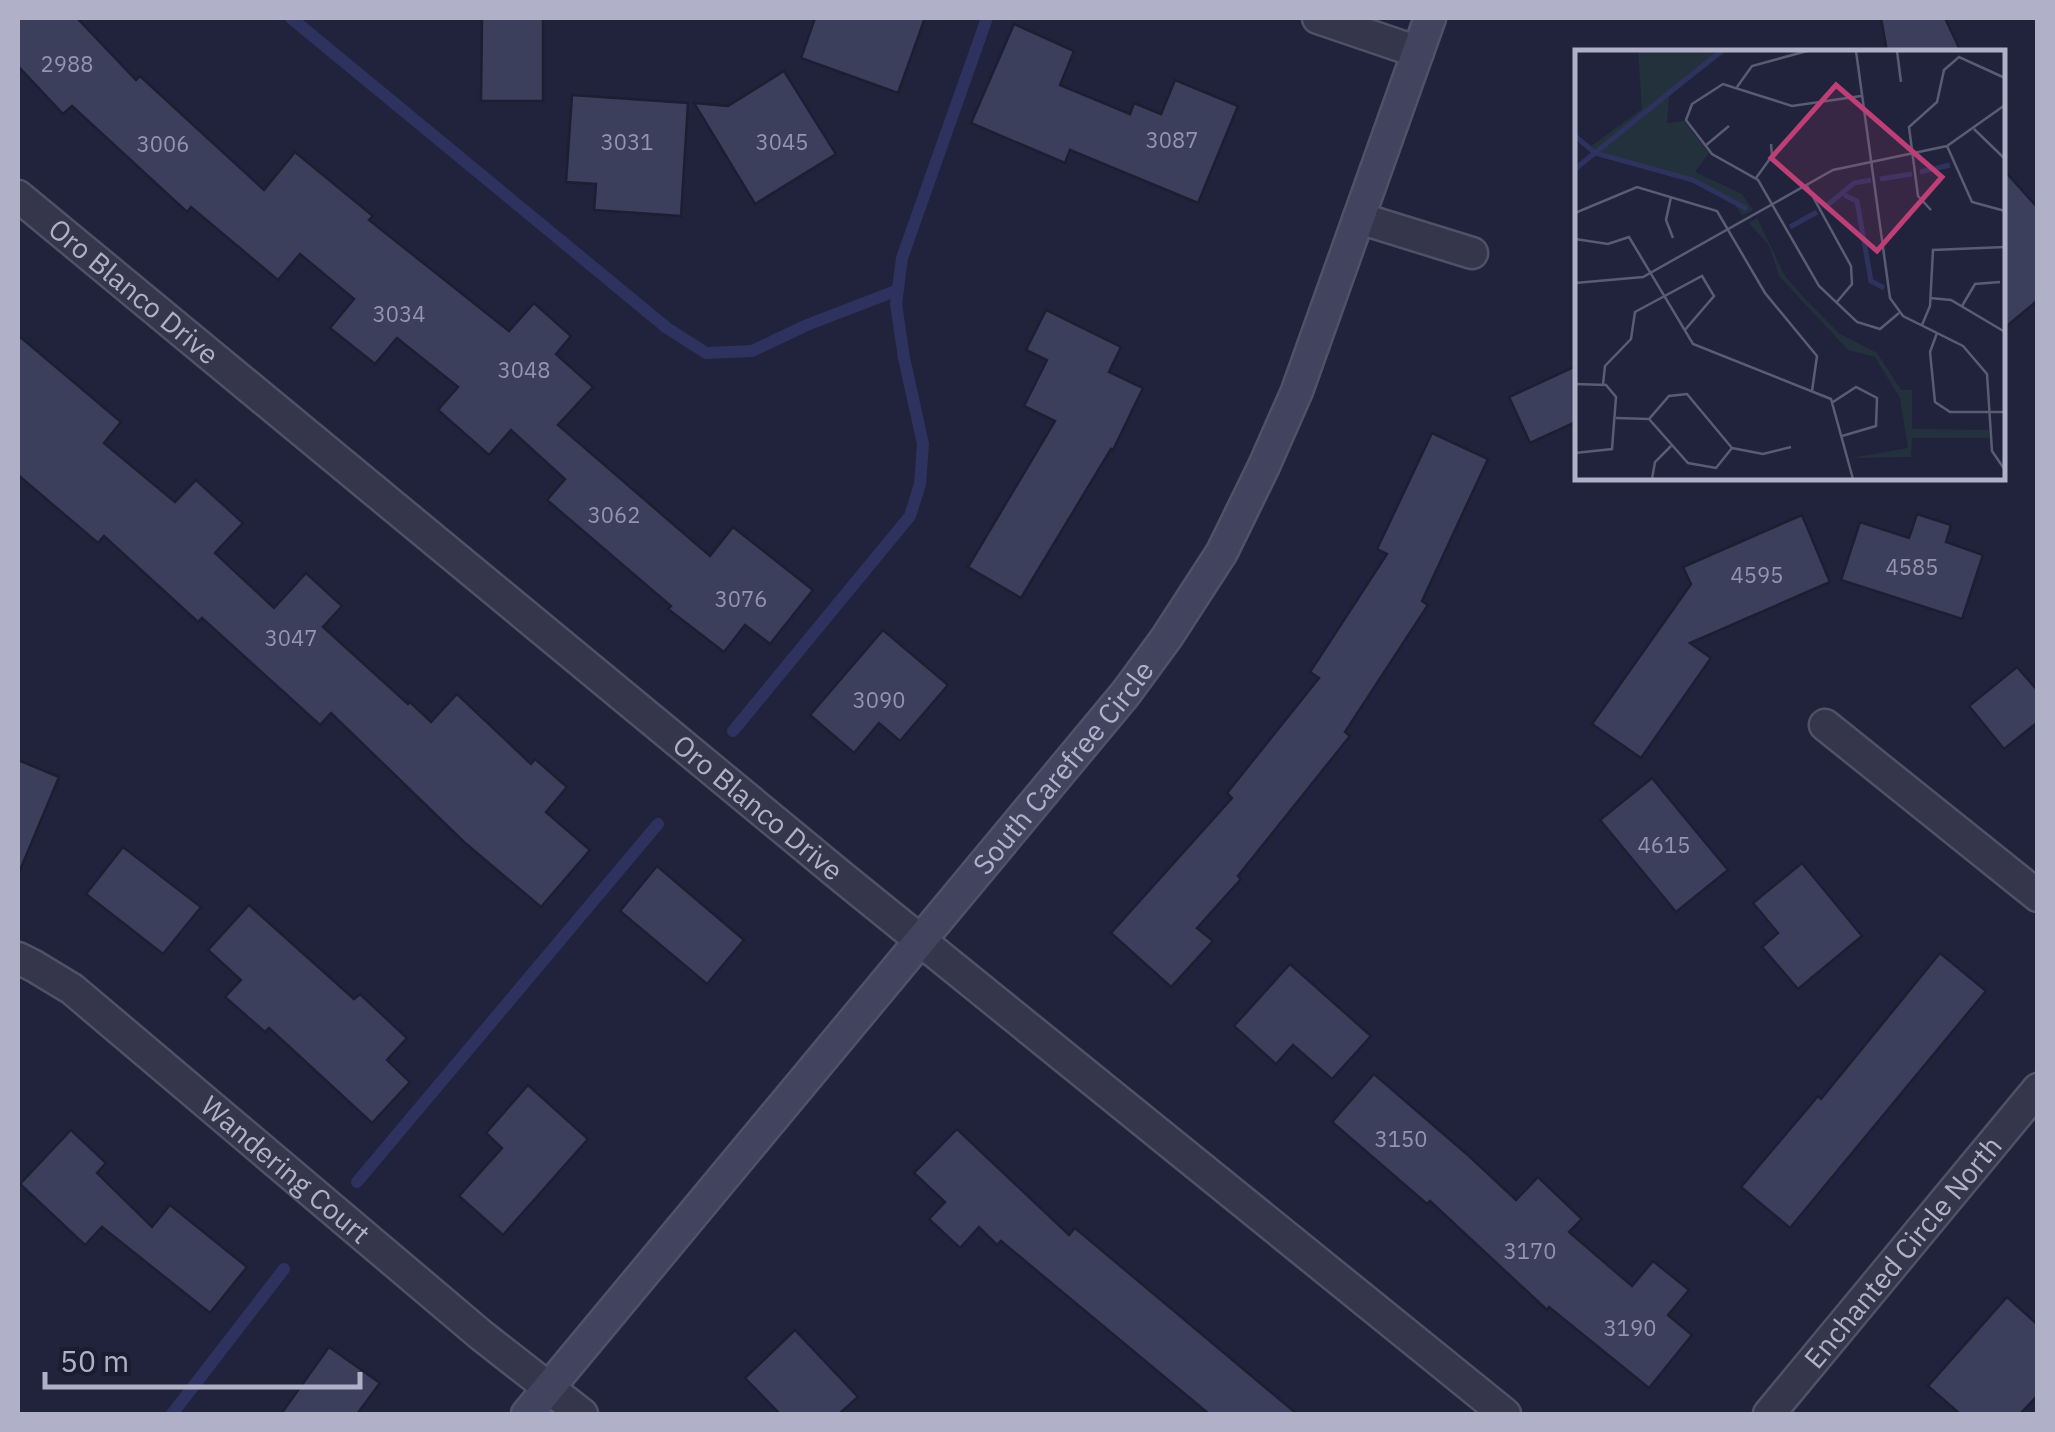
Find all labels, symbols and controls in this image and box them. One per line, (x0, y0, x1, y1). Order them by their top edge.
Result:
house number: 2988 (41, 49, 93, 78)
inset map (1575, 50, 2005, 480)
house number: 3087 (1146, 125, 1198, 154)
house number: 3031 (601, 127, 653, 156)
house number: 3045 (756, 127, 808, 156)
house number: 3006 (137, 129, 189, 158)
street label: Oro Blanco Drive (41, 210, 227, 372)
house number: 3034 (373, 299, 425, 328)
house number: 3048 (498, 355, 550, 384)
house number: 3062 (588, 500, 640, 529)
house number: 4585 (1886, 552, 1938, 581)
house number: 4595 (1731, 560, 1783, 589)
house number: 3076 (715, 584, 767, 613)
house number: 3047 (265, 623, 317, 652)
street label: South Carefree Circle (964, 653, 1162, 882)
house number: 3090 (853, 685, 905, 714)
street label: Oro Blanco Drive (665, 726, 851, 888)
house number: 4615 (1638, 830, 1690, 859)
street label: Wandering Court (193, 1087, 378, 1252)
house number: 3150 (1375, 1124, 1427, 1153)
street label: Enchanted Circle North (1796, 1128, 2010, 1376)
house number: 3170 (1504, 1236, 1556, 1265)
house number: 3190 (1604, 1313, 1656, 1342)
scale bar (45, 1327, 360, 1389)
text: 50 m (60, 1341, 129, 1380)

